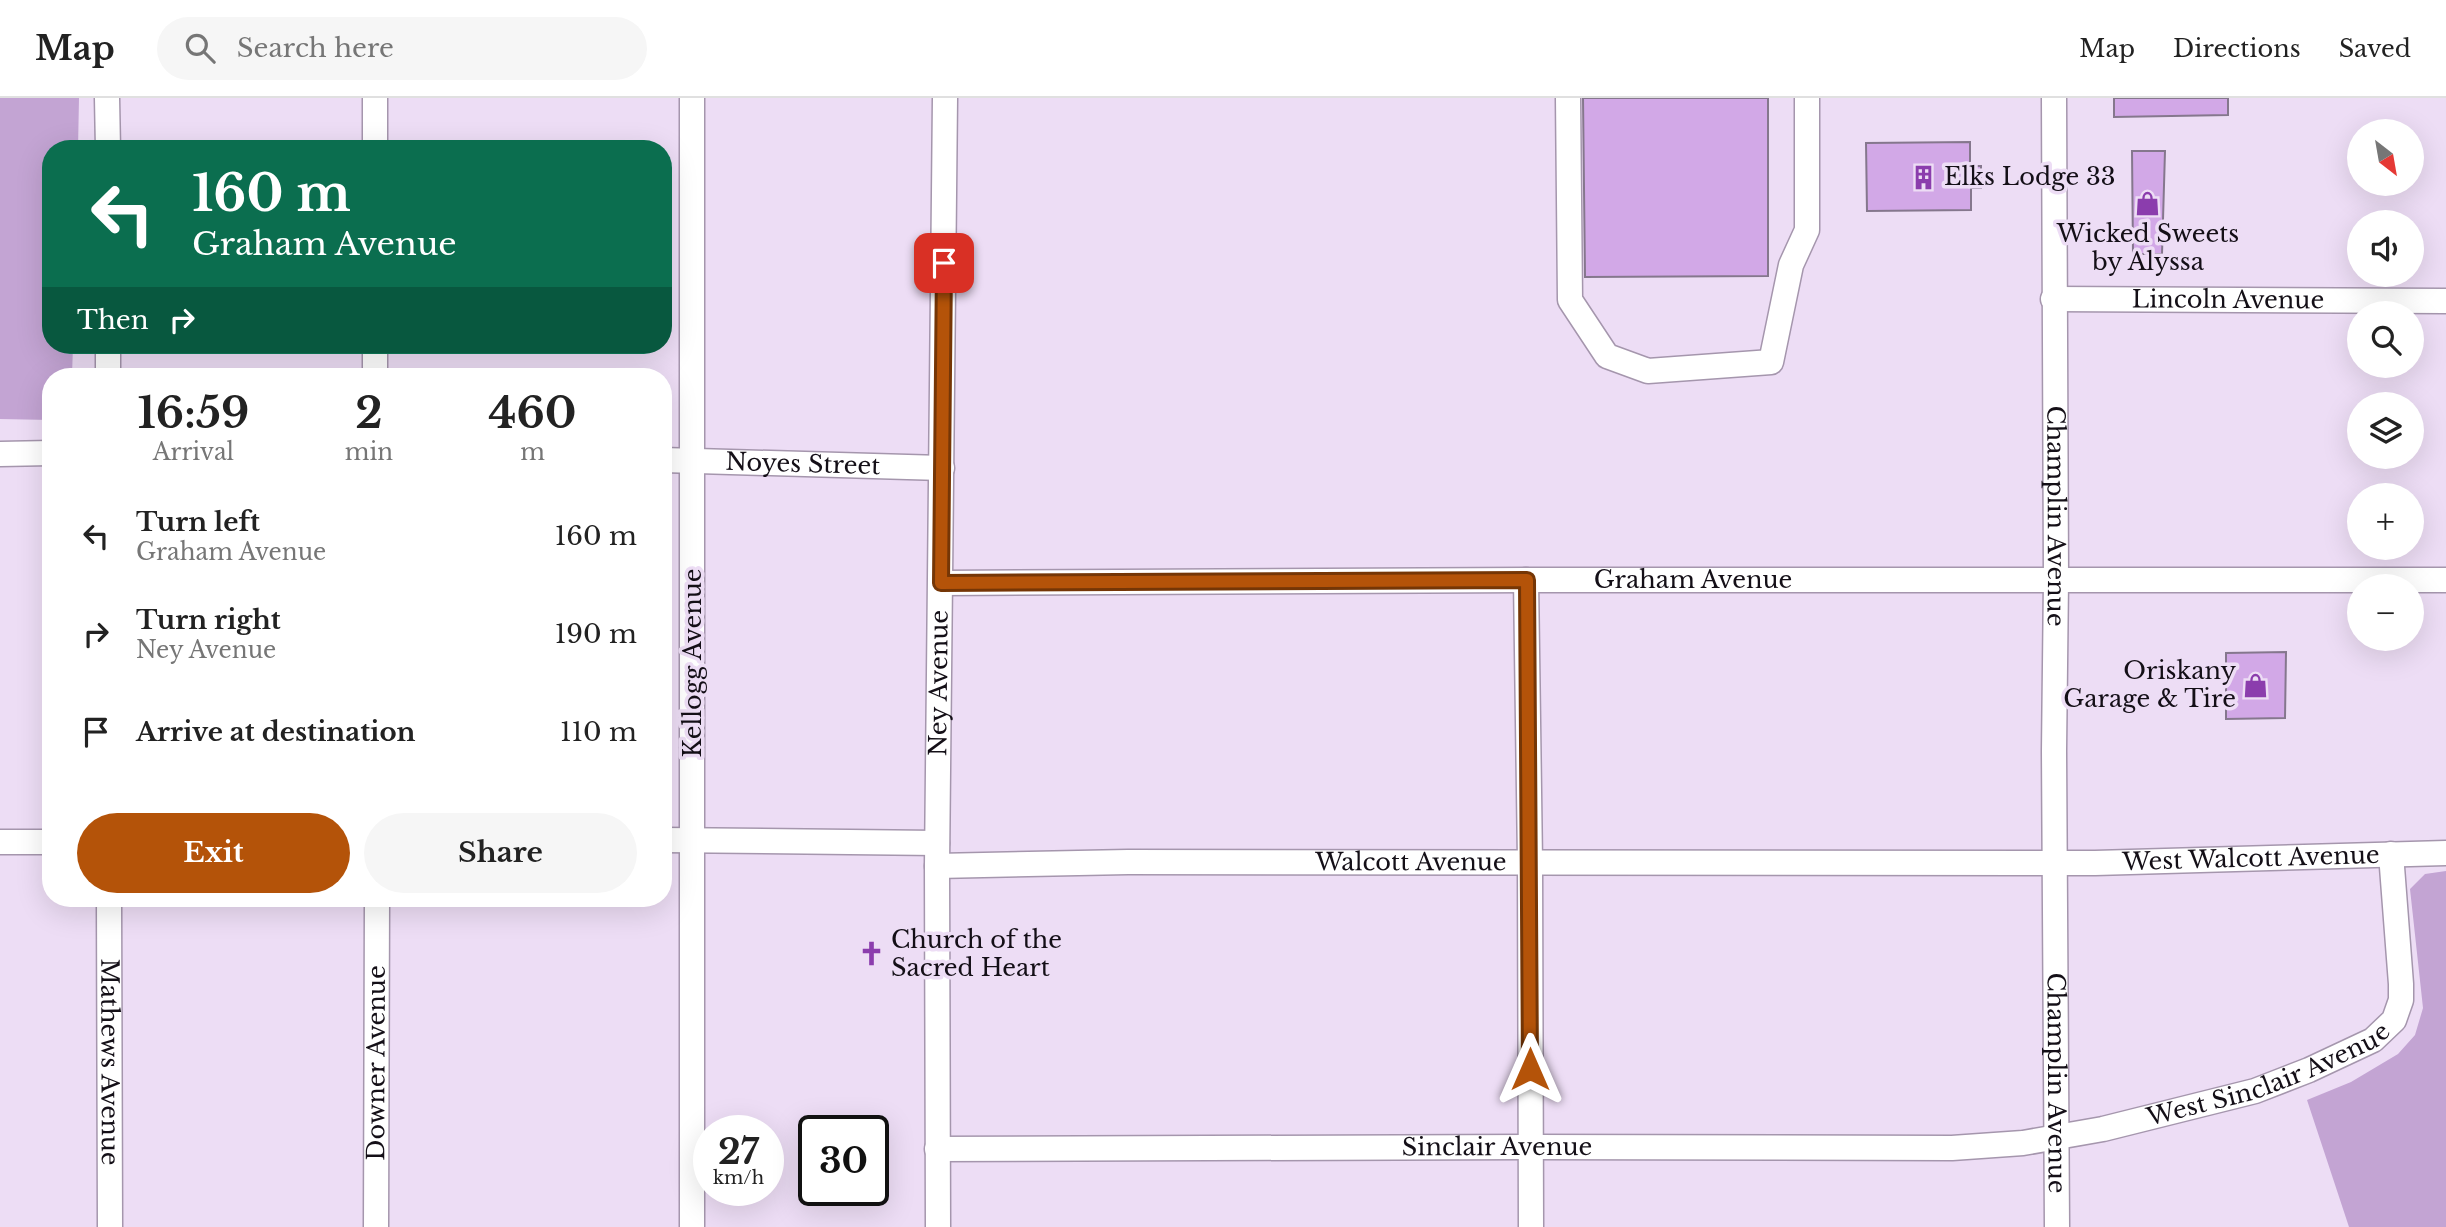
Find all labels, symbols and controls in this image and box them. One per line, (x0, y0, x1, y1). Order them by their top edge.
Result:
search box (157, 17, 647, 80)
text: Map (35, 28, 115, 69)
icon: search (181, 29, 219, 67)
text: Search here (237, 32, 394, 64)
text: Map (2079, 34, 2135, 63)
text: Directions (2173, 34, 2301, 63)
text: Saved (2339, 34, 2411, 63)
north arrow (2347, 119, 2424, 196)
map controls (2347, 119, 2424, 651)
place label: Elks Lodge 33 (1944, 162, 2116, 191)
text: 160 m (192, 163, 351, 224)
building icon: Elks Lodge 33 (1910, 163, 1938, 191)
icon: left (77, 168, 168, 259)
shop icon: Wicked Sweets by Alyssa (2134, 189, 2162, 217)
button: sound (2347, 210, 2424, 287)
place label: Wicked Sweets by Alyssa (2056, 219, 2239, 276)
text: Graham Avenue (192, 224, 457, 264)
pin (914, 233, 974, 293)
icon: arrive (925, 244, 963, 282)
street label: Lincoln Avenue (2132, 284, 2324, 314)
icon: right (163, 301, 201, 339)
button: search (2347, 301, 2424, 378)
text: Then (77, 304, 149, 336)
text: 16:59 (137, 387, 249, 439)
text: 2 (355, 387, 383, 439)
text: 460 (489, 387, 577, 439)
button: layers (2347, 392, 2424, 469)
street label: Champlin Avenue (2041, 405, 2071, 627)
text: Arrival (153, 438, 234, 466)
text: min (345, 438, 393, 466)
text: m (520, 438, 545, 466)
street label: Noyes Street (725, 447, 881, 480)
button: + (2347, 483, 2424, 560)
text: Turn left (136, 506, 260, 538)
icon: left (77, 517, 115, 555)
text: 160 m (555, 520, 637, 552)
text: Graham Avenue (136, 538, 326, 566)
street label: Graham Avenue (1594, 565, 1792, 594)
street label: Kellogg Avenue (678, 568, 707, 758)
button: − (2347, 574, 2424, 651)
text: Turn right (136, 604, 281, 636)
street label: Ney Avenue (923, 610, 954, 756)
icon: right (77, 615, 115, 653)
text: 190 m (555, 618, 637, 650)
text: Ney Avenue (136, 636, 276, 664)
place label: Oriskany Garage & Tire (2063, 656, 2237, 713)
shop icon: Oriskany Garage & Tire (2242, 671, 2270, 699)
icon: arrive (77, 713, 115, 751)
text: Arrive at destination (136, 716, 416, 748)
text: 110 m (560, 716, 637, 748)
button: Exit (77, 813, 350, 893)
button: Share (364, 813, 637, 893)
street label: West Walcott Avenue (2121, 840, 2380, 876)
street label: Walcott Avenue (1314, 847, 1507, 876)
place label: Church of the Sacred Heart (891, 925, 1062, 982)
church icon: Church of the Sacred Heart (857, 940, 885, 968)
street label: Mathews Avenue (95, 958, 125, 1166)
street label: Downer Avenue (361, 965, 391, 1161)
street label: Champlin Avenue (2041, 972, 2072, 1194)
street label: West Sinclair Avenue (2143, 1017, 2396, 1132)
position arrow (1493, 1032, 1567, 1106)
speed limit sign: 30 (798, 1115, 889, 1206)
text: 27 (718, 1130, 759, 1173)
street label: Sinclair Avenue (1402, 1132, 1592, 1161)
text: km/h (713, 1167, 764, 1189)

